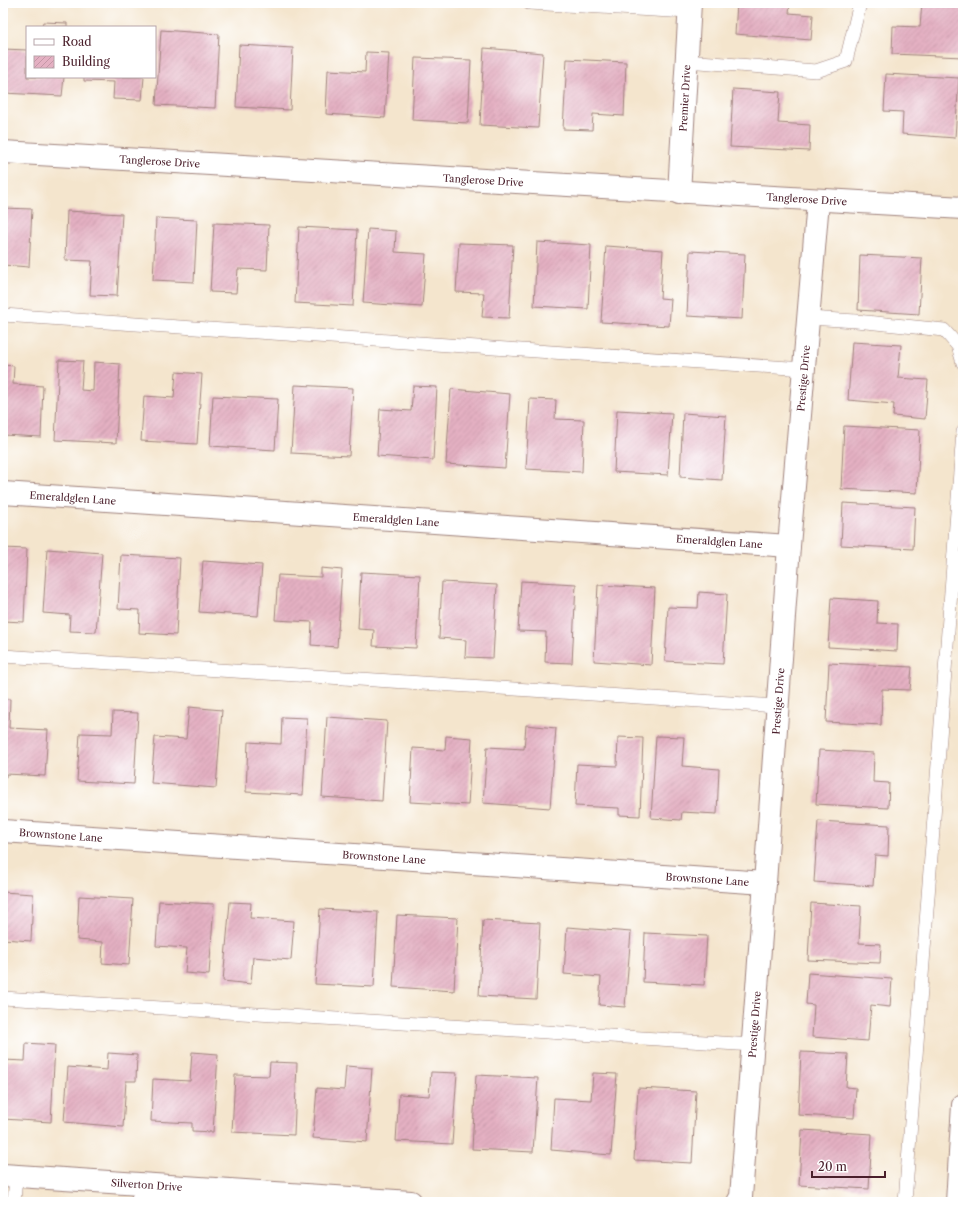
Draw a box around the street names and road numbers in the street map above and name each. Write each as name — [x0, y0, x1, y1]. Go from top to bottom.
street label: Premier Drive — [676, 64, 693, 132]
street label: Tanglerose Drive — [119, 152, 201, 170]
street label: Tanglerose Drive — [442, 171, 524, 189]
street label: Tanglerose Drive — [766, 190, 848, 208]
street label: Prestige Drive — [794, 344, 812, 412]
street label: Emeraldglen Lane — [29, 488, 117, 507]
street label: Emeraldglen Lane — [352, 510, 440, 529]
street label: Emeraldglen Lane — [676, 532, 764, 551]
street label: Prestige Drive — [769, 667, 787, 735]
street label: Brownstone Lane — [19, 826, 103, 844]
street label: Brownstone Lane — [342, 848, 427, 866]
street label: Brownstone Lane — [665, 870, 750, 888]
street label: Prestige Drive — [745, 990, 763, 1058]
street label: Silverton Drive — [111, 1176, 183, 1193]

